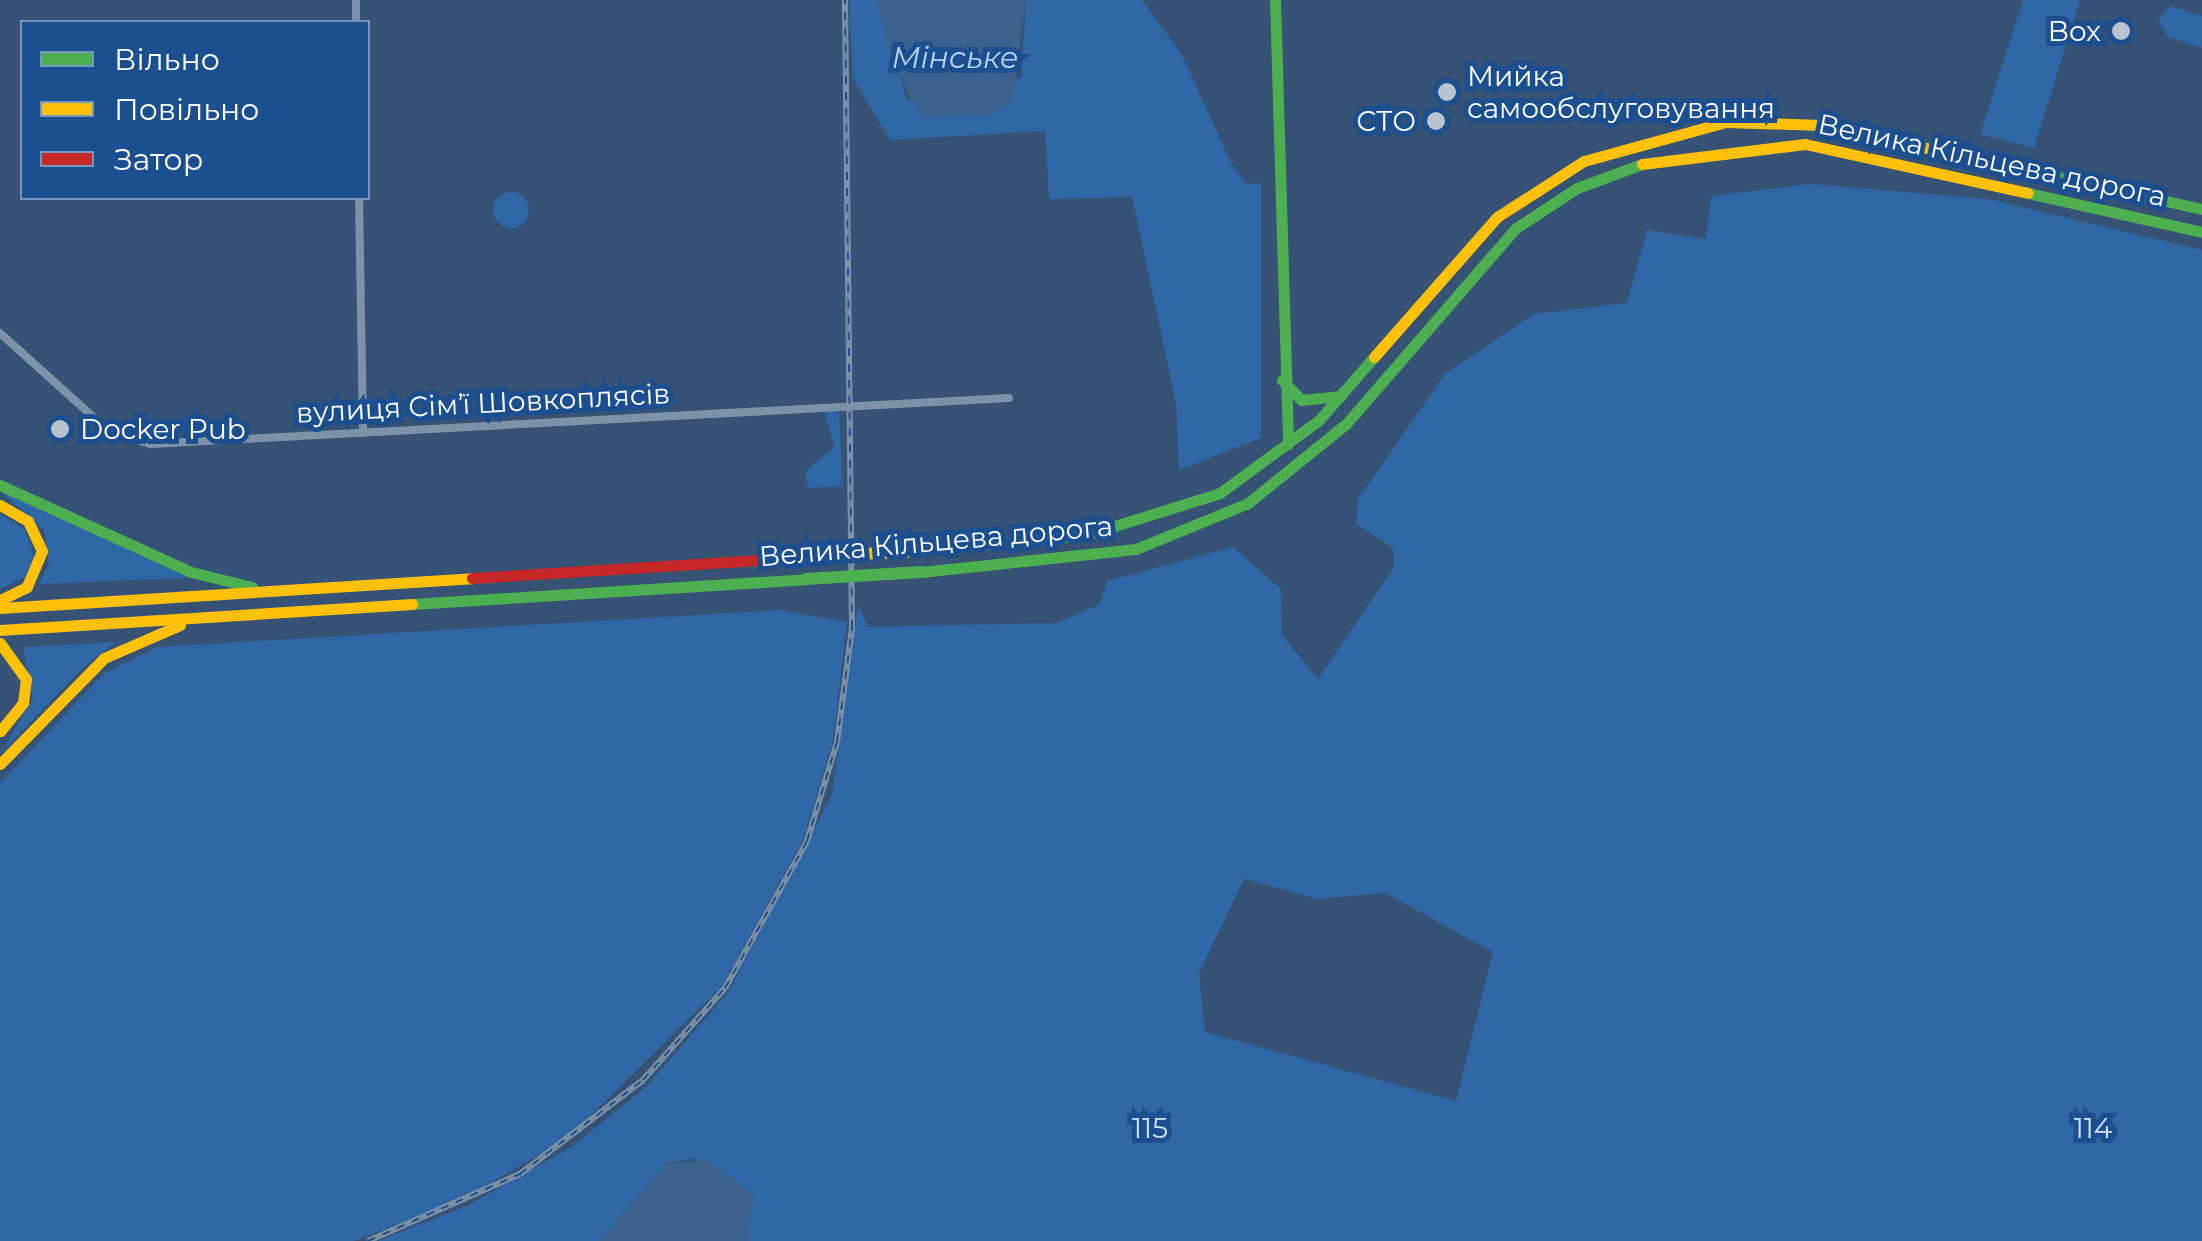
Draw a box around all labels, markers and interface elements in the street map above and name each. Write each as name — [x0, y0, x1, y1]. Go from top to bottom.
place label: Box — [2048, 14, 2101, 48]
legend — [20, 20, 370, 200]
marker: Box — [2110, 20, 2132, 42]
water label: Мінське — [892, 40, 1018, 76]
text: Вільно — [114, 41, 220, 78]
place label: Мийка самообслуговування — [1467, 59, 1775, 125]
marker: Мийка самообслуговування — [1436, 81, 1458, 103]
text: Повільно — [114, 91, 259, 128]
place label: СТО — [1356, 104, 1416, 138]
street label: Велика Кільцева дорога — [1815, 107, 2169, 213]
marker: СТО — [1425, 110, 1447, 132]
text: Затор — [114, 141, 203, 178]
street label: вулиця Сімʼї Шовкоплясів — [295, 376, 671, 430]
place label: Docker Pub — [80, 412, 246, 446]
marker: Docker Pub — [49, 418, 71, 440]
street label: Велика Кільцева дорога — [758, 509, 1114, 573]
park label: 115 — [1132, 1111, 1168, 1145]
park label: 114 — [2074, 1111, 2112, 1145]

